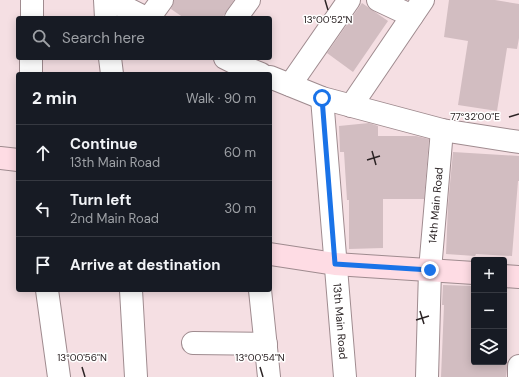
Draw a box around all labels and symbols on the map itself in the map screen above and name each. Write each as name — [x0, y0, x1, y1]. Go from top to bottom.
text: 13°00'52"N — [304, 13, 353, 26]
route start — [313, 89, 331, 107]
text: 77°32'00"E — [450, 110, 500, 123]
street label: 14th Main Road — [425, 166, 446, 244]
route end — [421, 261, 439, 279]
street label: 13th Main Road — [330, 283, 351, 360]
text: 13°00'56"N — [57, 351, 107, 364]
text: 13°00'54"N — [235, 351, 285, 364]

